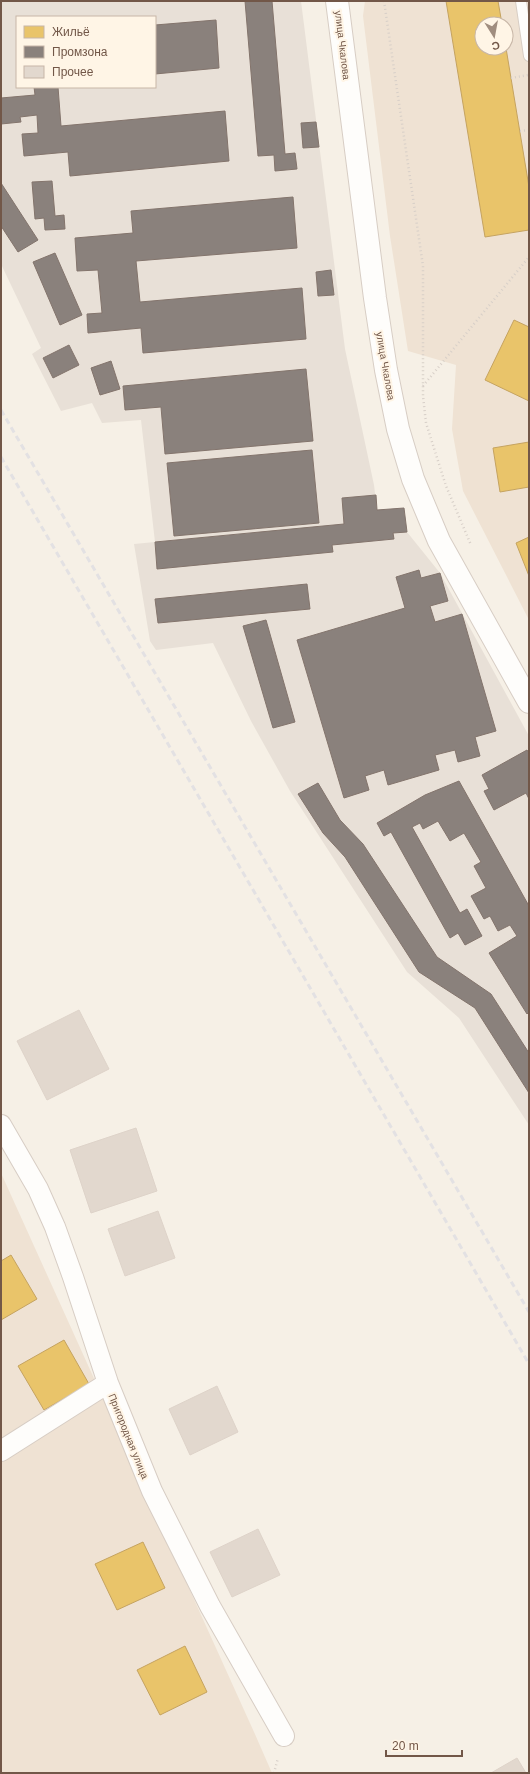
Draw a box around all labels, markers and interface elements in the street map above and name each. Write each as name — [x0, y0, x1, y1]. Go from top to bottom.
street label: улица Чкалова — [333, 10, 352, 81]
legend — [16, 16, 156, 88]
north arrow — [474, 16, 514, 56]
text: Жильё — [52, 25, 90, 39]
text: С — [491, 39, 501, 52]
text: Промзона — [52, 45, 108, 59]
text: Прочее — [52, 65, 94, 79]
street label: улица Чкалова — [374, 331, 397, 402]
street label: Пригородная улица — [106, 1392, 151, 1481]
scale bar — [386, 1732, 462, 1758]
text: 20 m — [392, 1739, 419, 1753]

